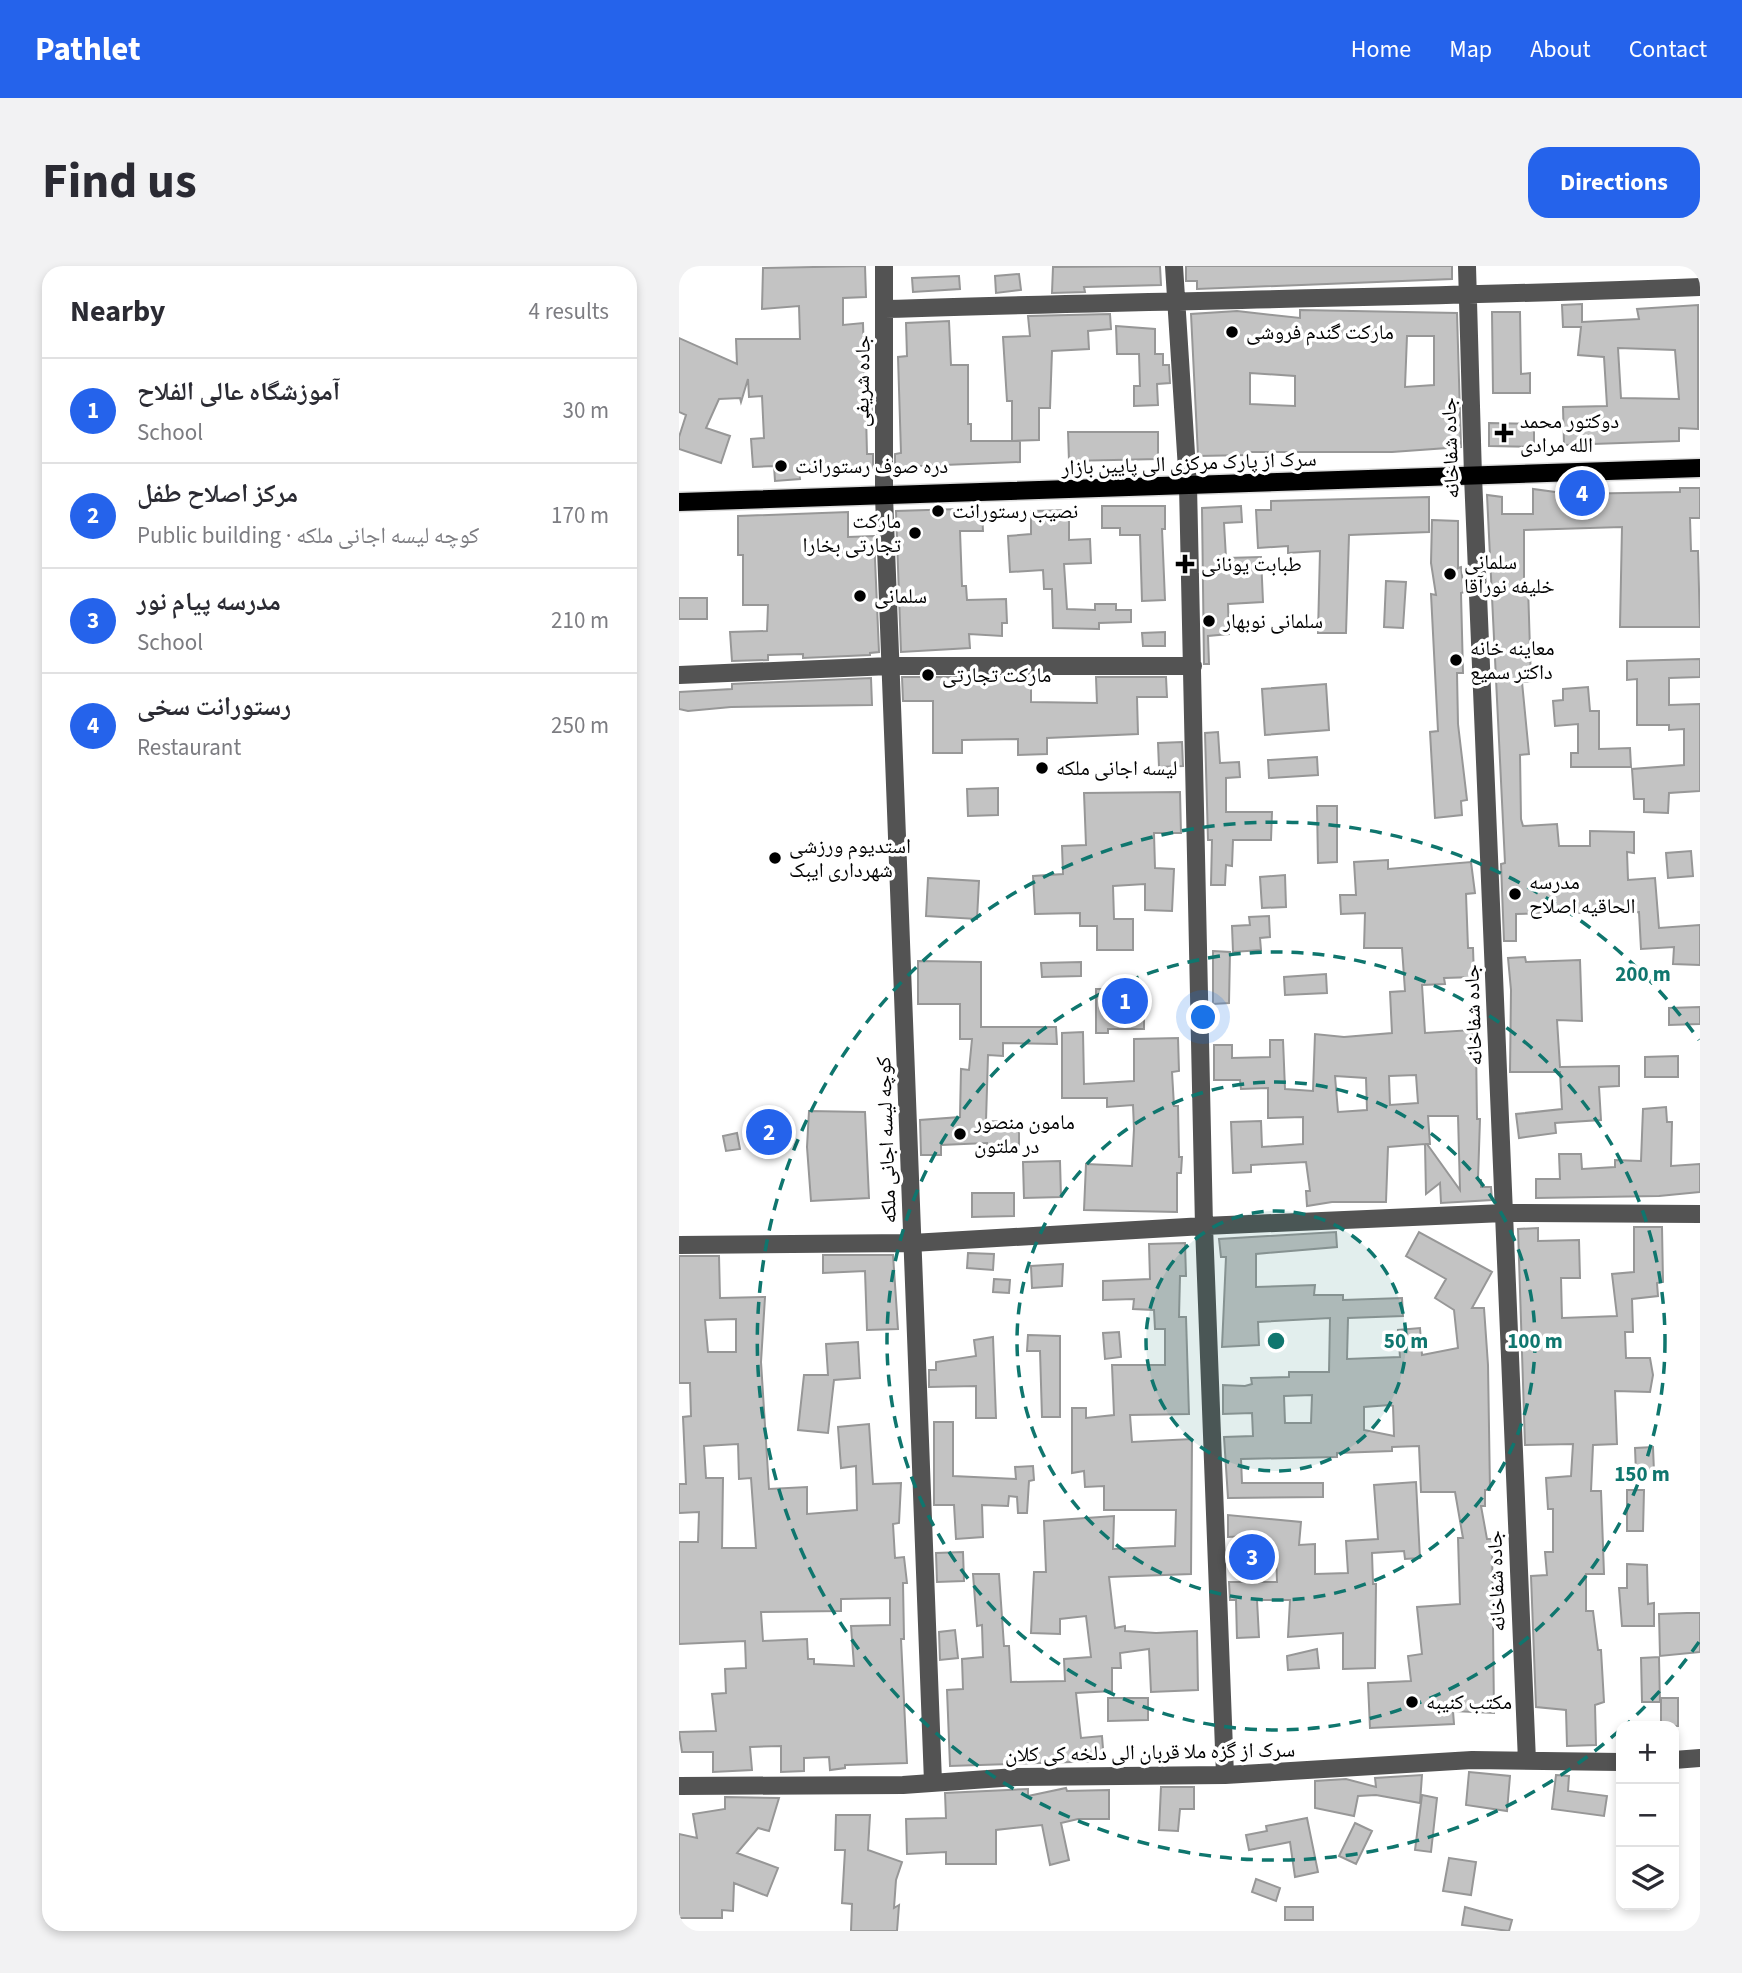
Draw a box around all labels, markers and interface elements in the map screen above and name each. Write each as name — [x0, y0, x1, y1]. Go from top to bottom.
text: Pathlet — [35, 26, 141, 73]
text: Home — [1351, 32, 1411, 67]
text: Map — [1449, 32, 1492, 67]
text: About — [1530, 32, 1591, 67]
text: Contact — [1629, 32, 1707, 67]
text: Find us — [42, 147, 197, 217]
button: Directions — [1528, 147, 1700, 218]
text: Nearby — [70, 290, 165, 333]
text: 4 results — [529, 295, 609, 328]
place label: مارکت گندم فروشی — [1246, 317, 1394, 347]
marker: مارکت گندم فروشی — [1224, 324, 1240, 340]
street label: جاده شریفی — [846, 335, 878, 427]
text: آموزشگاه عالی الفلاح — [137, 373, 340, 410]
text: 1 — [87, 394, 99, 427]
text: 30 m — [562, 394, 609, 427]
street label: جاده شفاخانه — [1433, 397, 1467, 499]
place label: دوکتور محمد الله مرادی — [1520, 406, 1619, 460]
text: School — [137, 416, 203, 449]
marker: دوکتور محمد الله مرادی — [1494, 423, 1514, 443]
street label: سرک از پارک مرکزی الی پایین بازار — [1060, 444, 1317, 482]
place label: دره صوف رستورانت — [795, 451, 948, 481]
marker: دره صوف رستورانت — [773, 458, 789, 474]
pin: 4 — [1559, 467, 1605, 519]
text: مرکز اصلاح طفل — [137, 475, 298, 512]
place label: نصیب رستورانت — [952, 496, 1078, 526]
text: 2 — [87, 499, 99, 532]
text: 170 m — [551, 499, 609, 532]
marker: نصیب رستورانت — [930, 503, 946, 519]
place label: مارکت تجارتی بخارا — [802, 506, 901, 560]
text: Public building · کوچه لیسه اجانی ملکه — [137, 519, 479, 552]
marker: مارکت تجارتی بخارا — [907, 525, 923, 541]
place label: سلمانی خلیفه نورآقا — [1464, 547, 1555, 601]
place label: طبابت یونانی — [1201, 549, 1302, 579]
marker: طبابت یونانی — [1175, 554, 1195, 574]
marker: سلمانی خلیفه نورآقا — [1442, 566, 1458, 582]
place label: سلمانی — [874, 581, 927, 611]
text: مدرسه پیام نور — [137, 583, 281, 620]
marker: سلمانی — [852, 588, 868, 604]
text: 3 — [87, 604, 99, 637]
text: 210 m — [551, 604, 609, 637]
place label: سلمانی نوبهار — [1222, 606, 1323, 636]
marker: سلمانی نوبهار — [1201, 613, 1217, 629]
text: School — [137, 626, 203, 659]
place label: معاینه خانه داکتر سمیع — [1470, 633, 1555, 687]
marker: معاینه خانه داکتر سمیع — [1448, 652, 1464, 668]
place label: مارکت تجارتی — [942, 660, 1051, 690]
marker: مارکت تجارتی — [920, 667, 936, 683]
text: رستورانت سخی — [137, 688, 291, 725]
text: 4 — [87, 709, 99, 742]
text: 250 m — [551, 709, 609, 742]
text: Restaurant — [137, 731, 241, 764]
place label: لیسه اجانی ملکه — [1056, 753, 1178, 783]
marker: لیسه اجانی ملکه — [1034, 760, 1050, 776]
place label: استدیوم ورزشی شهرداری ایبک — [789, 831, 911, 885]
marker: استدیوم ورزشی شهرداری ایبک — [767, 850, 783, 866]
place label: مدرسه الحاقیه اصلاح — [1529, 867, 1636, 921]
marker: مدرسه الحاقیه اصلاح — [1507, 886, 1523, 902]
text: 200 m — [1615, 959, 1671, 989]
street label: جاده شفاخانه — [1456, 964, 1490, 1066]
pin: 1 — [1102, 975, 1148, 1027]
your location — [1186, 1000, 1220, 1034]
street label: کوچه لیسه اجانی ملکه — [868, 1056, 904, 1224]
pin: 2 — [746, 1106, 792, 1158]
place label: مامون منصور در ملتون — [973, 1107, 1075, 1161]
marker: مامون منصور در ملتون — [952, 1126, 968, 1142]
text: 50 m — [1384, 1326, 1428, 1356]
text: 100 m — [1507, 1326, 1563, 1356]
centre of rings — [1264, 1329, 1288, 1353]
text: 150 m — [1614, 1459, 1670, 1489]
street label: جاده شفاخانه — [1479, 1530, 1513, 1632]
pin: 3 — [1229, 1531, 1275, 1583]
place label: مکتب کنیبه — [1426, 1687, 1512, 1717]
marker: مکتب کنیبه — [1404, 1694, 1420, 1710]
map controls — [1616, 1721, 1679, 1910]
button: + — [1616, 1721, 1679, 1784]
street label: سرک از گزه ملا قربان الی دلخه کی کلان — [1005, 1734, 1295, 1770]
button: − — [1616, 1784, 1679, 1847]
button: layers — [1616, 1847, 1679, 1910]

